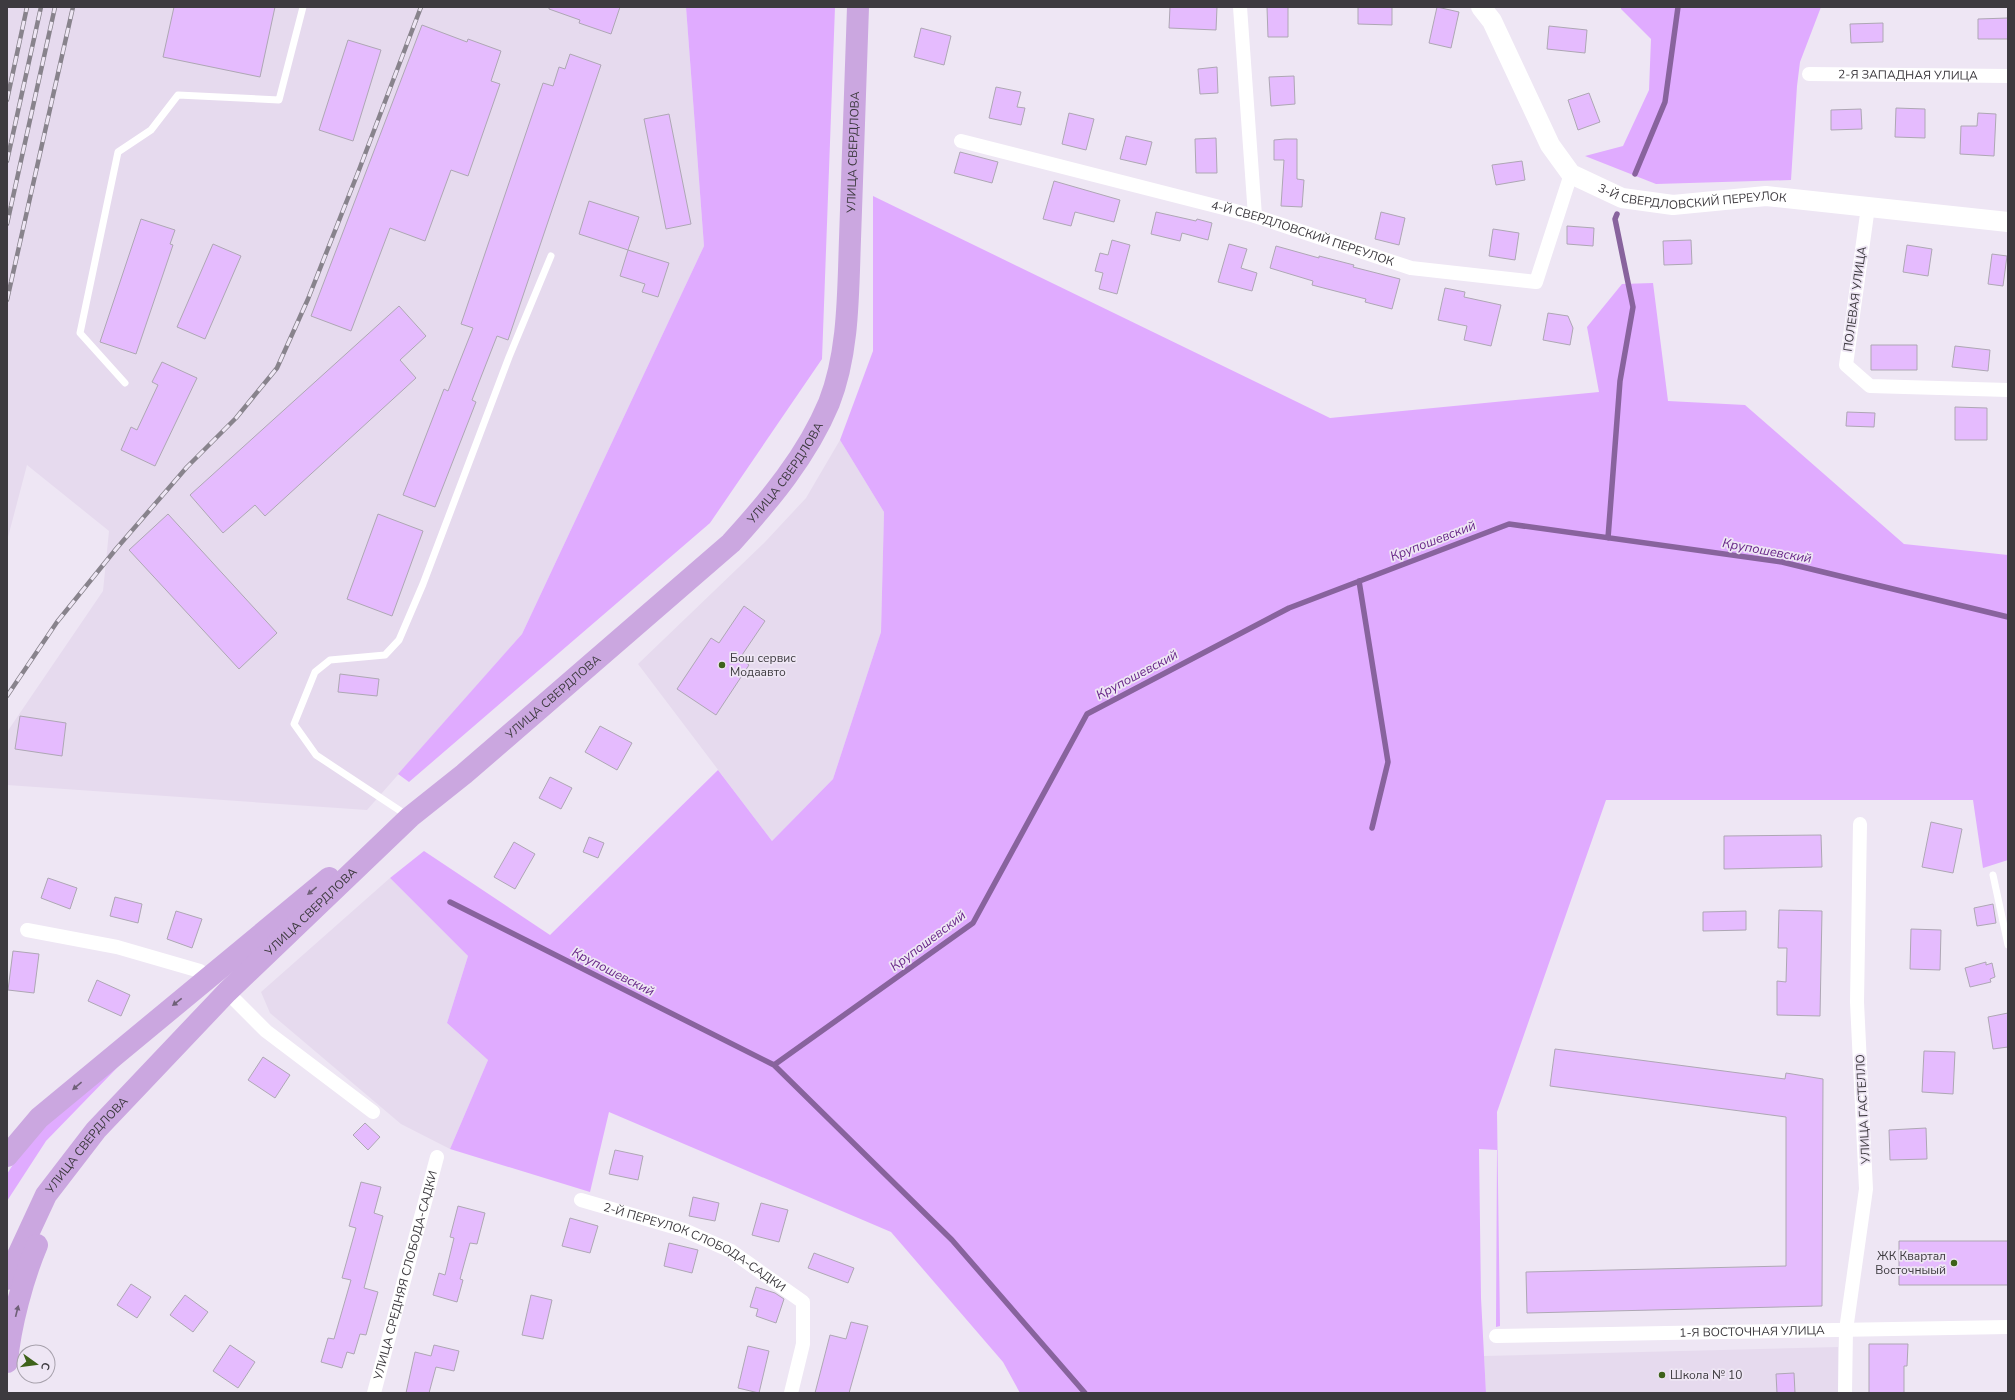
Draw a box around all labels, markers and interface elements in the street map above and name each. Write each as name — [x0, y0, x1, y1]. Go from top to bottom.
street label: 2-Я ЗАПАДНАЯ УЛИЦА — [1838, 66, 1978, 84]
street label: УЛИЦА СВЕРДЛОВА — [843, 91, 863, 214]
street label: 3-Й СВЕРДЛОВСКИЙ ПЕРЕУЛОК — [1596, 180, 1788, 213]
street label: 4-Й СВЕРДЛОВСКИЙ ПЕРЕУЛОК — [1210, 197, 1396, 270]
street label: ПОЛЕВАЯ УЛИЦА — [1840, 245, 1870, 352]
street label: УЛИЦА СВЕРДЛОВА — [743, 419, 827, 528]
water label: Крупошевский — [1388, 516, 1479, 566]
water label: Крупошевский — [1721, 534, 1813, 568]
water label: Крупошевский — [1093, 646, 1182, 704]
place label: Бош сервис Модаавто — [730, 650, 796, 680]
street label: УЛИЦА СВЕРДЛОВА — [501, 651, 604, 743]
marker: Бош сервис Модаавто — [717, 660, 727, 670]
street label: УЛИЦА СВЕРДЛОВА — [261, 864, 360, 960]
one-way arrow — [306, 887, 317, 896]
water label: Крупошевский — [886, 906, 970, 975]
water label: Крупошевский — [569, 943, 658, 1001]
one-way arrow — [172, 998, 183, 1007]
street label: УЛИЦА ГАСТЕЛЛО — [1852, 1054, 1874, 1165]
one-way arrow — [72, 1081, 83, 1090]
street label: УЛИЦА СВЕРДЛОВА — [41, 1093, 132, 1198]
street label: УЛИЦА СРЕДНЯЯ СЛОБОДА-САДКИ — [370, 1169, 441, 1382]
street label: 2-Й ПЕРЕУЛОК СЛОБОДА-САДКИ — [602, 1199, 789, 1295]
place label: ЖК Квартал Восточныый — [1875, 1248, 1946, 1278]
marker: ЖК Квартал Восточныый — [1949, 1258, 1959, 1268]
one-way arrow — [14, 1304, 20, 1316]
street label: 1-Я ВОСТОЧНАЯ УЛИЦА — [1679, 1322, 1825, 1341]
north arrow — [16, 1344, 56, 1384]
text: С — [37, 1361, 53, 1372]
place label: Школа № 10 — [1670, 1367, 1743, 1383]
marker: Школа № 10 — [1657, 1370, 1667, 1380]

